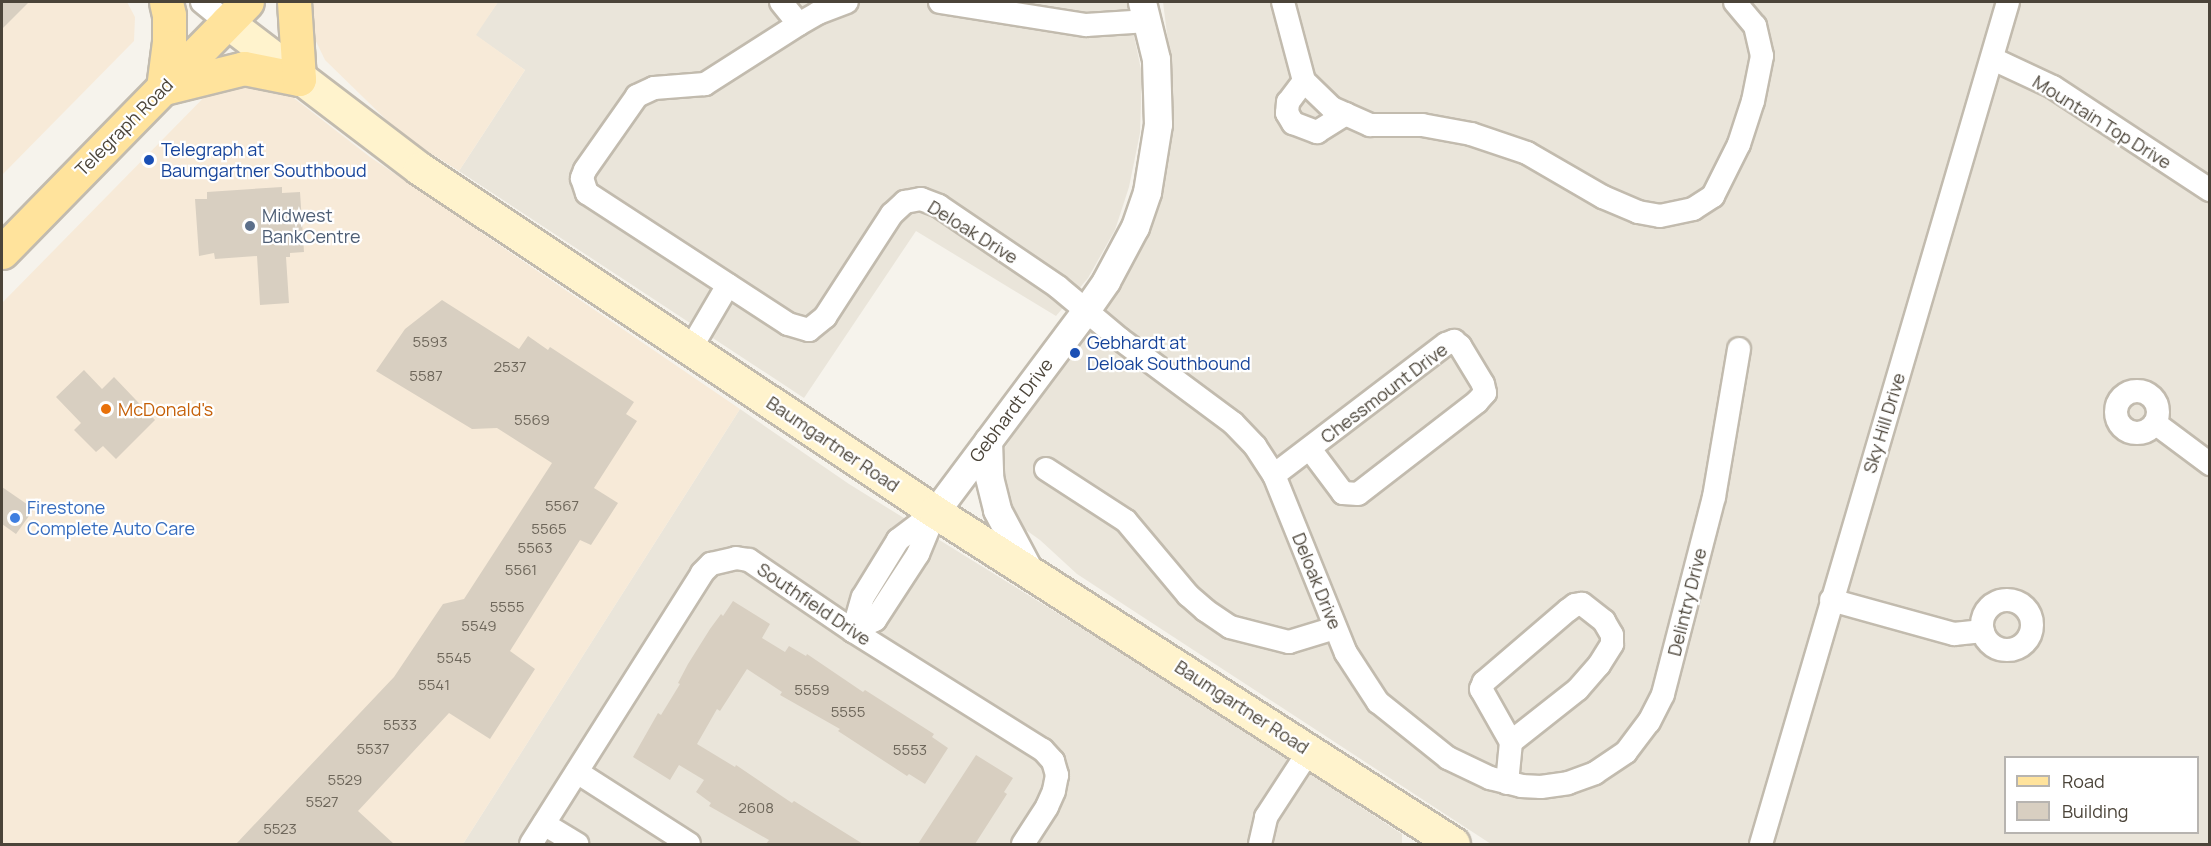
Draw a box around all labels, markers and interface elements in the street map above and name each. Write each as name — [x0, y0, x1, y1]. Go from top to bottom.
street label: Mountain Top Drive — [2029, 71, 2175, 173]
street label: Telegraph Road — [71, 74, 177, 180]
place label: Telegraph at Baumgartner Southboud — [161, 139, 367, 182]
marker: Telegraph at Baumgartner Southboud — [142, 153, 156, 167]
street label: Deloak Drive — [924, 196, 1022, 268]
place label: Midwest BankCentre — [262, 205, 361, 248]
marker: Midwest BankCentre — [243, 219, 257, 233]
place label: Gebhardt at Deloak Southbound — [1087, 332, 1251, 374]
house number: 5593 — [413, 333, 447, 351]
street label: Chessmount Drive — [1316, 338, 1452, 448]
marker: Gebhardt at Deloak Southbound — [1068, 346, 1082, 360]
street label: Gebhardt Drive — [965, 354, 1057, 466]
house number: 2537 — [493, 358, 527, 376]
house number: 5587 — [409, 367, 443, 385]
street label: Sky Hill Drive — [1859, 370, 1909, 476]
street label: Baumgartner Road — [763, 392, 903, 496]
place label: McDonald's — [118, 398, 213, 420]
marker: McDonald's — [99, 402, 113, 416]
house number: 5569 — [514, 411, 550, 429]
place label: Firestone Complete Auto Care — [27, 497, 195, 540]
house number: 5567 — [545, 497, 579, 515]
marker: Firestone Complete Auto Care — [8, 511, 22, 525]
house number: 5565 — [531, 520, 567, 538]
street label: Deloak Drive — [1288, 530, 1346, 632]
house number: 5563 — [518, 539, 552, 557]
street label: Delintry Drive — [1663, 546, 1711, 658]
street label: Southfield Drive — [753, 558, 875, 650]
house number: 5561 — [505, 561, 537, 579]
house number: 5555 — [490, 598, 524, 616]
house number: 5549 — [461, 617, 497, 635]
house number: 5545 — [437, 649, 471, 667]
street label: Baumgartner Road — [1171, 656, 1313, 758]
house number: 5541 — [418, 676, 450, 694]
house number: 5559 — [794, 681, 830, 699]
house number: 5555 — [831, 703, 865, 721]
house number: 5533 — [383, 716, 417, 734]
house number: 5537 — [356, 740, 390, 758]
house number: 5553 — [893, 741, 927, 759]
legend — [2004, 756, 2199, 834]
text: Road — [2062, 769, 2105, 793]
house number: 5529 — [328, 771, 362, 789]
house number: 5527 — [306, 793, 338, 811]
house number: 2608 — [738, 799, 774, 817]
text: Building — [2062, 799, 2128, 823]
house number: 5523 — [263, 820, 297, 838]

